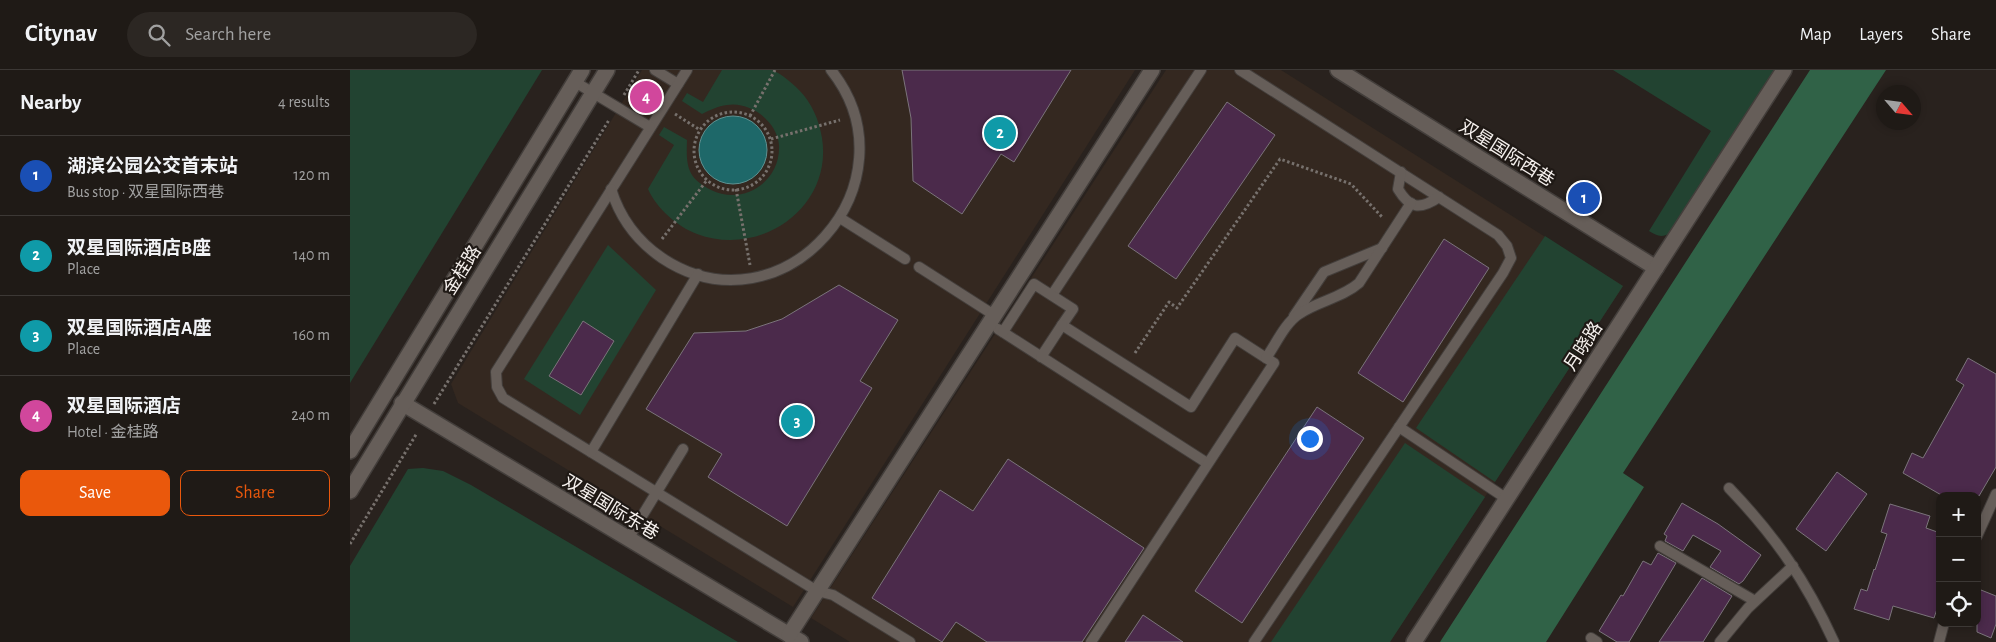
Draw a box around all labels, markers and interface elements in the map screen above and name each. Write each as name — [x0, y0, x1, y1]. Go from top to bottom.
search box — [127, 12, 477, 57]
icon: search — [145, 21, 173, 49]
text: Citynav — [25, 22, 97, 46]
text: Search here — [185, 25, 271, 44]
text: Map — [1800, 26, 1831, 44]
text: Layers — [1859, 26, 1903, 44]
text: Share — [1931, 26, 1971, 44]
pin: 4 — [630, 78, 662, 116]
north arrow — [1876, 85, 1921, 130]
text: Nearby — [20, 92, 81, 113]
text: 4 results — [278, 94, 330, 110]
pin: 2 — [984, 114, 1016, 152]
street label: 双星国际西巷 — [1456, 116, 1558, 190]
text: 湖滨公园公交首末站 — [67, 157, 238, 176]
text: 1 — [33, 167, 39, 183]
text: 120 m — [293, 167, 330, 183]
pin: 1 — [1568, 179, 1600, 217]
text: Bus stop · 双星国际西巷 — [67, 184, 224, 200]
text: 双星国际酒店B座 — [67, 239, 211, 258]
street label: 金桂路 — [439, 242, 485, 298]
text: 2 — [32, 247, 40, 263]
text: 140 m — [293, 247, 330, 263]
text: Place — [67, 261, 100, 277]
street label: 月晓路 — [1560, 318, 1606, 374]
text: 双星国际酒店A座 — [67, 319, 211, 338]
text: 3 — [33, 327, 39, 343]
text: 160 m — [293, 327, 330, 343]
text: Place — [67, 341, 100, 357]
text: 双星国际酒店 — [67, 397, 181, 416]
pin: 3 — [781, 402, 813, 440]
text: 4 — [32, 407, 40, 423]
text: 240 m — [291, 407, 330, 423]
text: Hotel · 金桂路 — [67, 424, 159, 440]
your location — [1297, 426, 1323, 452]
button: Save — [20, 470, 170, 516]
button: Share — [180, 470, 330, 516]
street label: 双星国际东巷 — [560, 471, 662, 543]
map controls — [1936, 492, 1981, 627]
button: + — [1936, 492, 1981, 537]
button: − — [1936, 537, 1981, 582]
button: locate — [1936, 582, 1981, 627]

